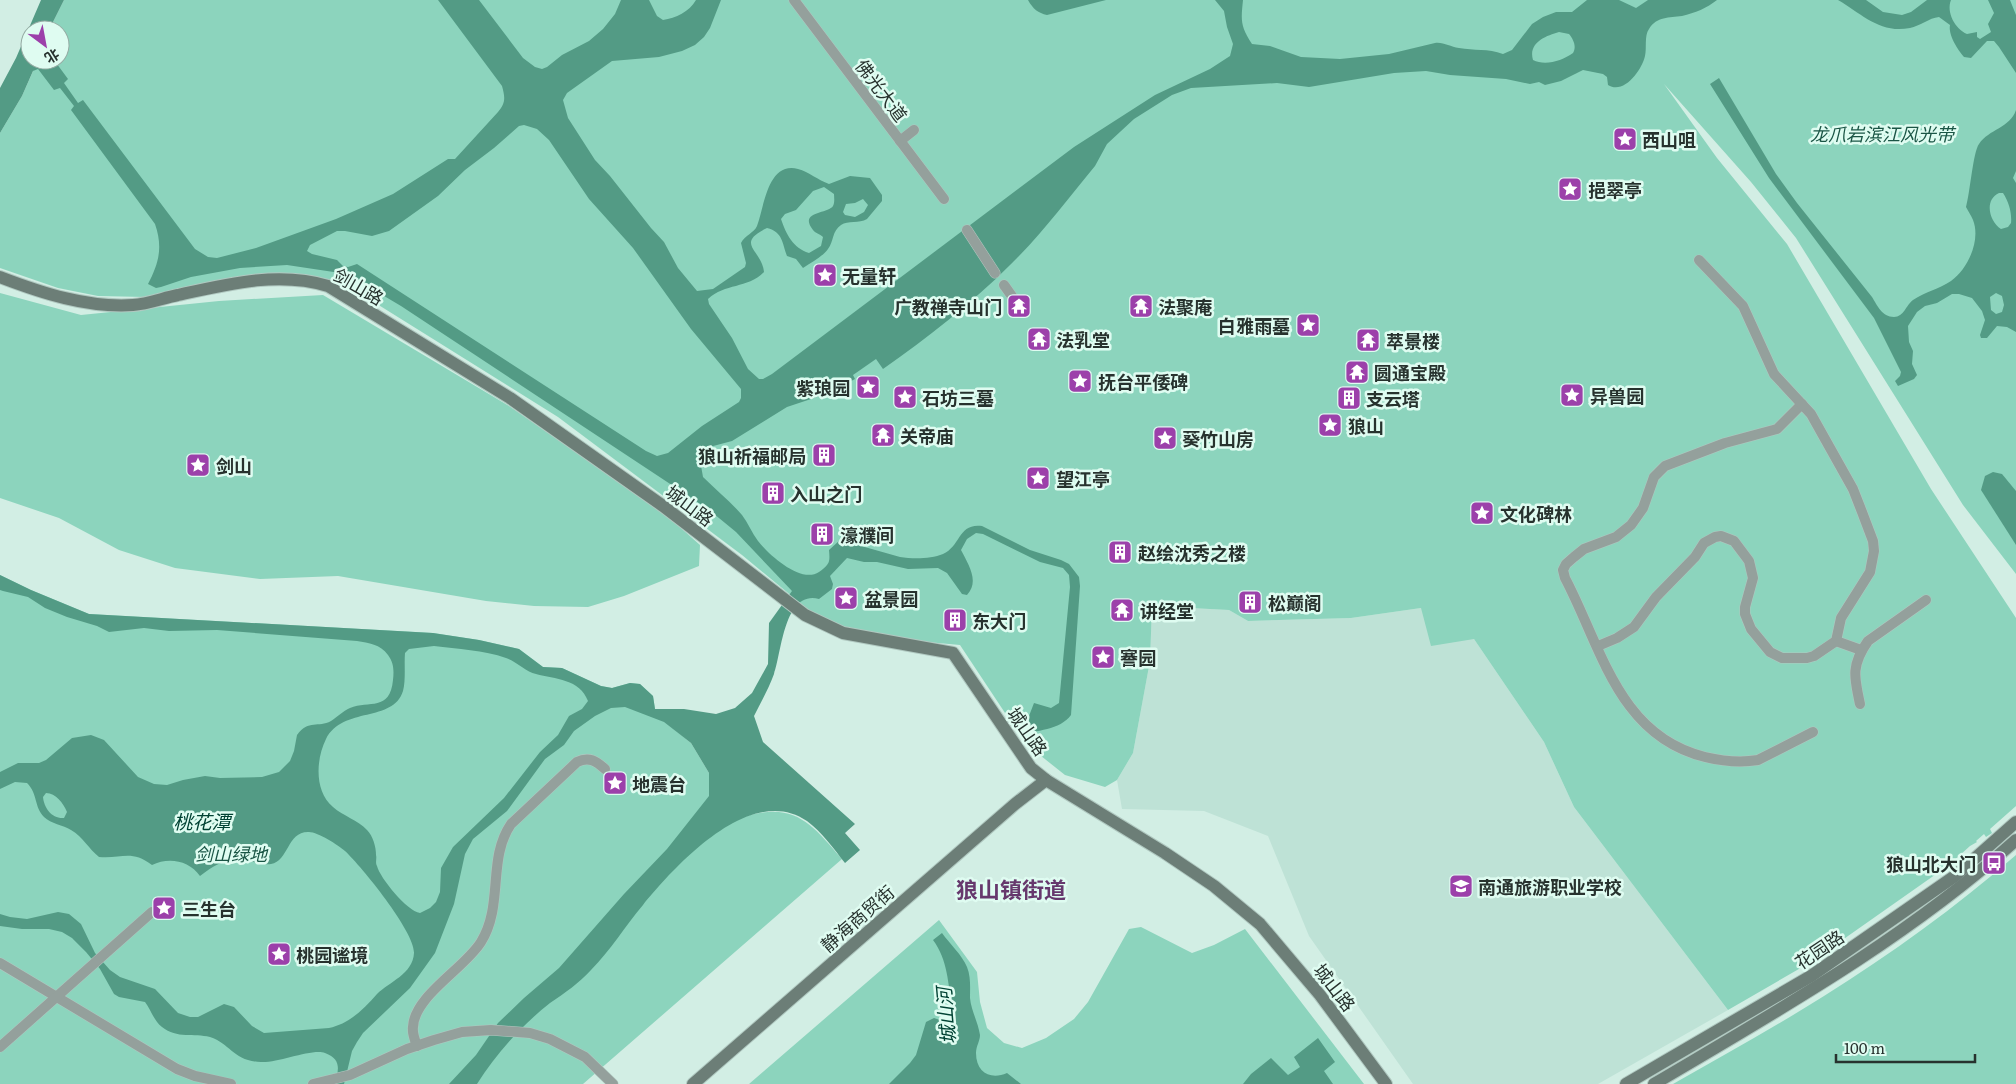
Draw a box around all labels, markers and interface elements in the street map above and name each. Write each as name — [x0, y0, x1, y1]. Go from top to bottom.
north arrow — [20, 20, 70, 70]
text: 北 — [41, 45, 64, 69]
street label: 佛光大道 — [850, 53, 914, 127]
park label: 龙爪岩滨江风光带 — [1810, 120, 1957, 147]
place icon: 西山咀 — [1612, 126, 1638, 152]
place label: 西山咀 — [1642, 126, 1696, 153]
place icon: 挹翠亭 — [1557, 176, 1583, 202]
place label: 挹翠亭 — [1588, 176, 1642, 203]
street label: 剑山路 — [329, 261, 389, 311]
place icon: 无量轩 — [812, 262, 838, 288]
place label: 无量轩 — [842, 262, 896, 289]
place label: 广教禅寺山门 — [894, 293, 1002, 320]
temple icon: 广教禅寺山门 — [1006, 293, 1032, 319]
temple icon: 法聚庵 — [1128, 293, 1154, 319]
place label: 法聚庵 — [1158, 293, 1212, 320]
place label: 白雅雨墓 — [1218, 312, 1290, 339]
place icon: 白雅雨墓 — [1295, 312, 1321, 338]
temple icon: 法乳堂 — [1026, 326, 1052, 352]
place label: 法乳堂 — [1056, 326, 1110, 353]
temple icon: 萃景楼 — [1355, 327, 1381, 353]
place label: 萃景楼 — [1386, 327, 1440, 354]
temple icon: 圆通宝殿 — [1344, 359, 1370, 385]
place label: 圆通宝殿 — [1374, 359, 1446, 386]
place icon: 抚台平倭碑 — [1067, 368, 1093, 394]
place label: 抚台平倭碑 — [1098, 368, 1188, 395]
place label: 紫琅园 — [796, 374, 850, 401]
place icon: 紫琅园 — [855, 374, 881, 400]
place icon: 异兽园 — [1559, 382, 1585, 408]
place label: 异兽园 — [1590, 382, 1644, 409]
place icon: 石坊三墓 — [892, 384, 918, 410]
place label: 石坊三墓 — [922, 384, 994, 411]
building icon: 支云塔 — [1336, 385, 1362, 411]
place label: 支云塔 — [1366, 385, 1420, 412]
place icon: 狼山 — [1317, 412, 1343, 438]
place label: 狼山 — [1348, 412, 1384, 439]
temple icon: 关帝庙 — [870, 422, 896, 448]
place label: 关帝庙 — [900, 422, 954, 449]
place icon: 葵竹山房 — [1152, 425, 1178, 451]
place label: 葵竹山房 — [1182, 425, 1254, 452]
place label: 狼山祈福邮局 — [698, 442, 806, 469]
building icon: 狼山祈福邮局 — [811, 442, 837, 468]
place icon: 剑山 — [185, 452, 211, 478]
place label: 剑山 — [216, 452, 252, 479]
place icon: 望江亭 — [1025, 465, 1051, 491]
place label: 望江亭 — [1056, 465, 1110, 492]
street label: 城山路 — [660, 478, 720, 532]
building icon: 入山之门 — [760, 480, 786, 506]
place label: 入山之门 — [790, 480, 862, 507]
place icon: 文化碑林 — [1469, 500, 1495, 526]
place label: 文化碑林 — [1500, 500, 1572, 527]
building icon: 濠濮间 — [809, 521, 835, 547]
place label: 濠濮间 — [840, 521, 894, 548]
building icon: 赵绘沈秀之楼 — [1107, 539, 1133, 565]
place label: 赵绘沈秀之楼 — [1138, 539, 1246, 566]
place icon: 盆景园 — [833, 585, 859, 611]
place label: 盆景园 — [864, 585, 918, 612]
building icon: 松巅阁 — [1237, 589, 1263, 615]
place label: 松巅阁 — [1268, 589, 1322, 616]
temple icon: 讲经堂 — [1109, 597, 1135, 623]
place label: 讲经堂 — [1140, 597, 1194, 624]
building icon: 东大门 — [942, 607, 968, 633]
place label: 东大门 — [972, 607, 1026, 634]
place icon: 謇园 — [1090, 644, 1116, 670]
place label: 謇园 — [1120, 644, 1156, 671]
street label: 城山路 — [1001, 701, 1055, 761]
place icon: 地震台 — [602, 770, 628, 796]
place label: 地震台 — [632, 770, 686, 797]
water label: 桃花潭 — [173, 807, 233, 835]
park label: 剑山绿地 — [195, 840, 269, 867]
place label: 狼山北大门 — [1886, 850, 1976, 877]
bus stop icon: 狼山北大门 — [1981, 850, 2007, 876]
district label: 狼山镇街道 — [956, 872, 1066, 905]
school or university icon: 南通旅游职业学校 — [1448, 873, 1474, 899]
place label: 南通旅游职业学校 — [1478, 873, 1622, 900]
street label: 静海商贸街 — [814, 878, 900, 958]
place icon: 三生台 — [151, 895, 177, 921]
place label: 三生台 — [182, 895, 236, 922]
street label: 花园路 — [1789, 923, 1849, 975]
place icon: 桃园谧境 — [266, 941, 292, 967]
place label: 桃园谧境 — [296, 941, 368, 968]
street label: 城山路 — [1308, 957, 1362, 1017]
water label: 城山河 — [928, 982, 961, 1046]
scale bar — [1836, 1032, 1975, 1064]
text: 100 m — [1844, 1036, 1885, 1059]

